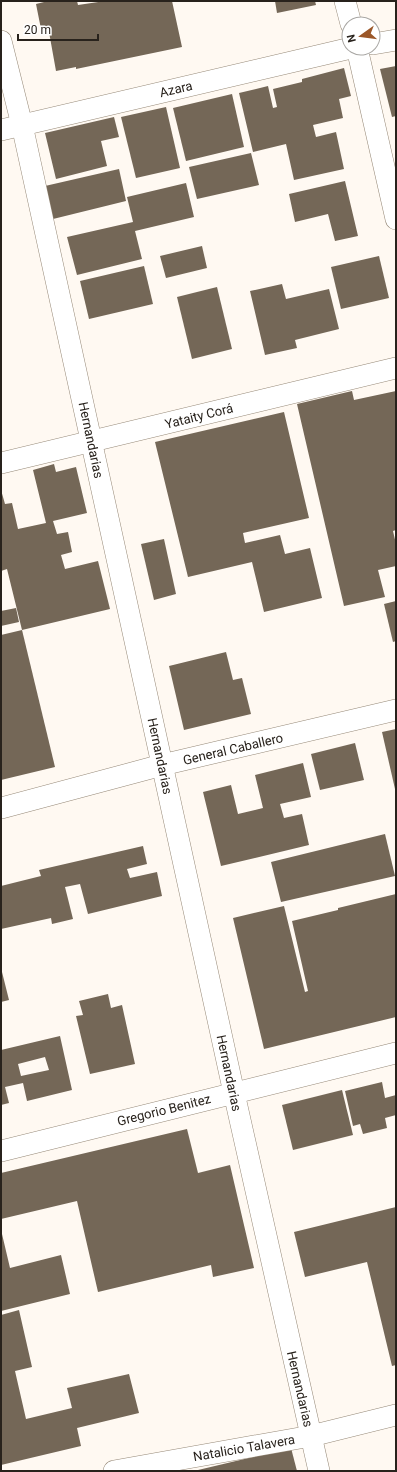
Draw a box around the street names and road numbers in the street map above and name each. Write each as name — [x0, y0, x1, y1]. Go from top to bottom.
street label: Azara — [158, 78, 194, 100]
street label: Hernandarias — [76, 400, 106, 480]
street label: Yataity Corá — [163, 400, 235, 432]
street label: Hernandarias — [145, 716, 175, 796]
street label: General Caballero — [181, 730, 285, 768]
street label: Hernandarias — [214, 1033, 244, 1113]
street label: Gregorio Benitez — [116, 1091, 213, 1129]
street label: Hernandarias — [284, 1349, 316, 1429]
street label: Natalicio Talavera — [192, 1432, 296, 1464]

